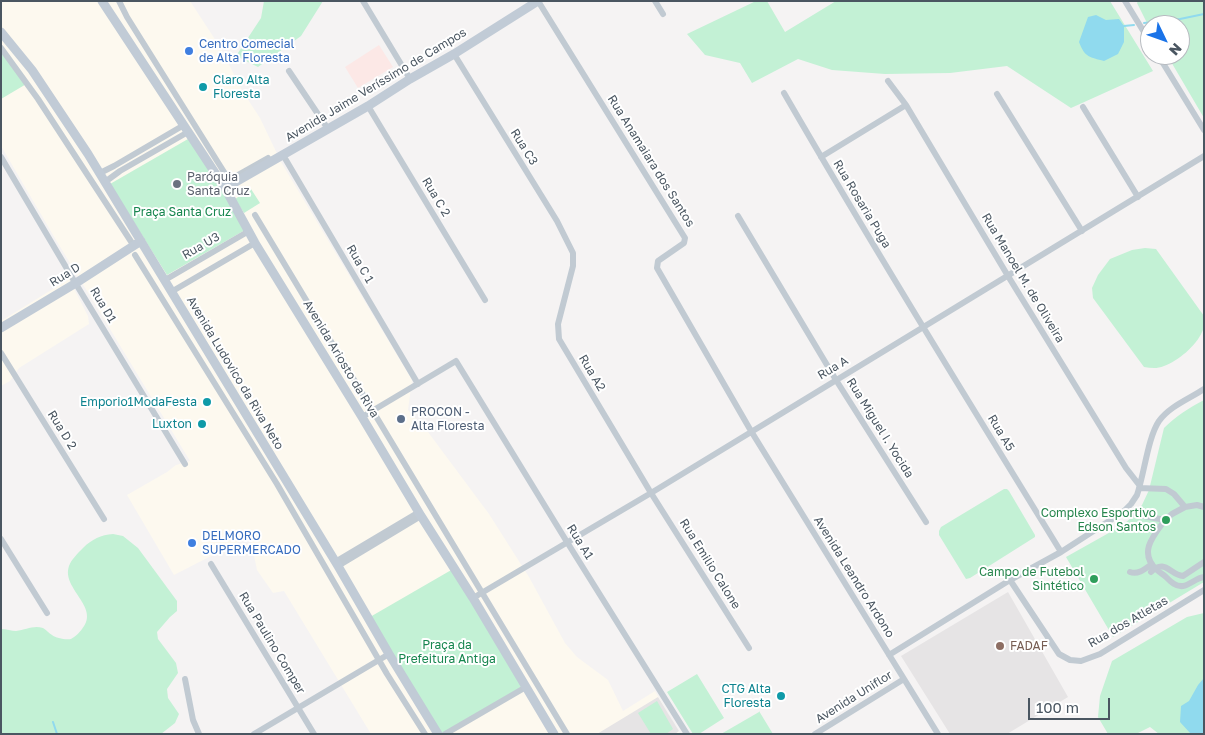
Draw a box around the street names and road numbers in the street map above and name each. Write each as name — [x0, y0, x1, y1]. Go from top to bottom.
street label: Avenida Jaime Veríssimo de Campos — [283, 25, 469, 145]
street label: Rua Anamaiara dos Santos — [604, 92, 698, 230]
street label: Rua C3 — [507, 126, 541, 168]
street label: Rua Rosaria Puga — [830, 157, 894, 251]
street label: Rua C 2 — [419, 175, 453, 219]
street label: Rua Manoel M. de Oliveira — [979, 211, 1067, 345]
street label: Rua U3 — [180, 230, 222, 262]
street label: Rua C 1 — [343, 242, 377, 286]
street label: Rua D — [47, 260, 83, 290]
street label: Rua D1 — [87, 284, 119, 326]
street label: Avenida Ludovico da Riva Neto — [183, 294, 287, 452]
street label: Avenida Ariosto da Riva — [300, 298, 382, 420]
street label: Rua A2 — [576, 352, 608, 394]
street label: Rua A — [815, 353, 851, 383]
street label: Rua Miguel I. Yocida — [843, 375, 917, 481]
street label: Rua D 2 — [44, 408, 80, 452]
street label: Rua A5 — [985, 412, 1017, 454]
street label: Avenida Leandro Ardono — [811, 514, 897, 640]
street label: Rua Emilio Calone — [676, 516, 744, 612]
street label: Rua A1 — [564, 522, 596, 562]
street label: Rua Paulino Comper — [236, 589, 308, 697]
street label: Rua dos Atletas — [1085, 593, 1171, 651]
street label: Avenida Uniflor — [813, 668, 895, 726]

